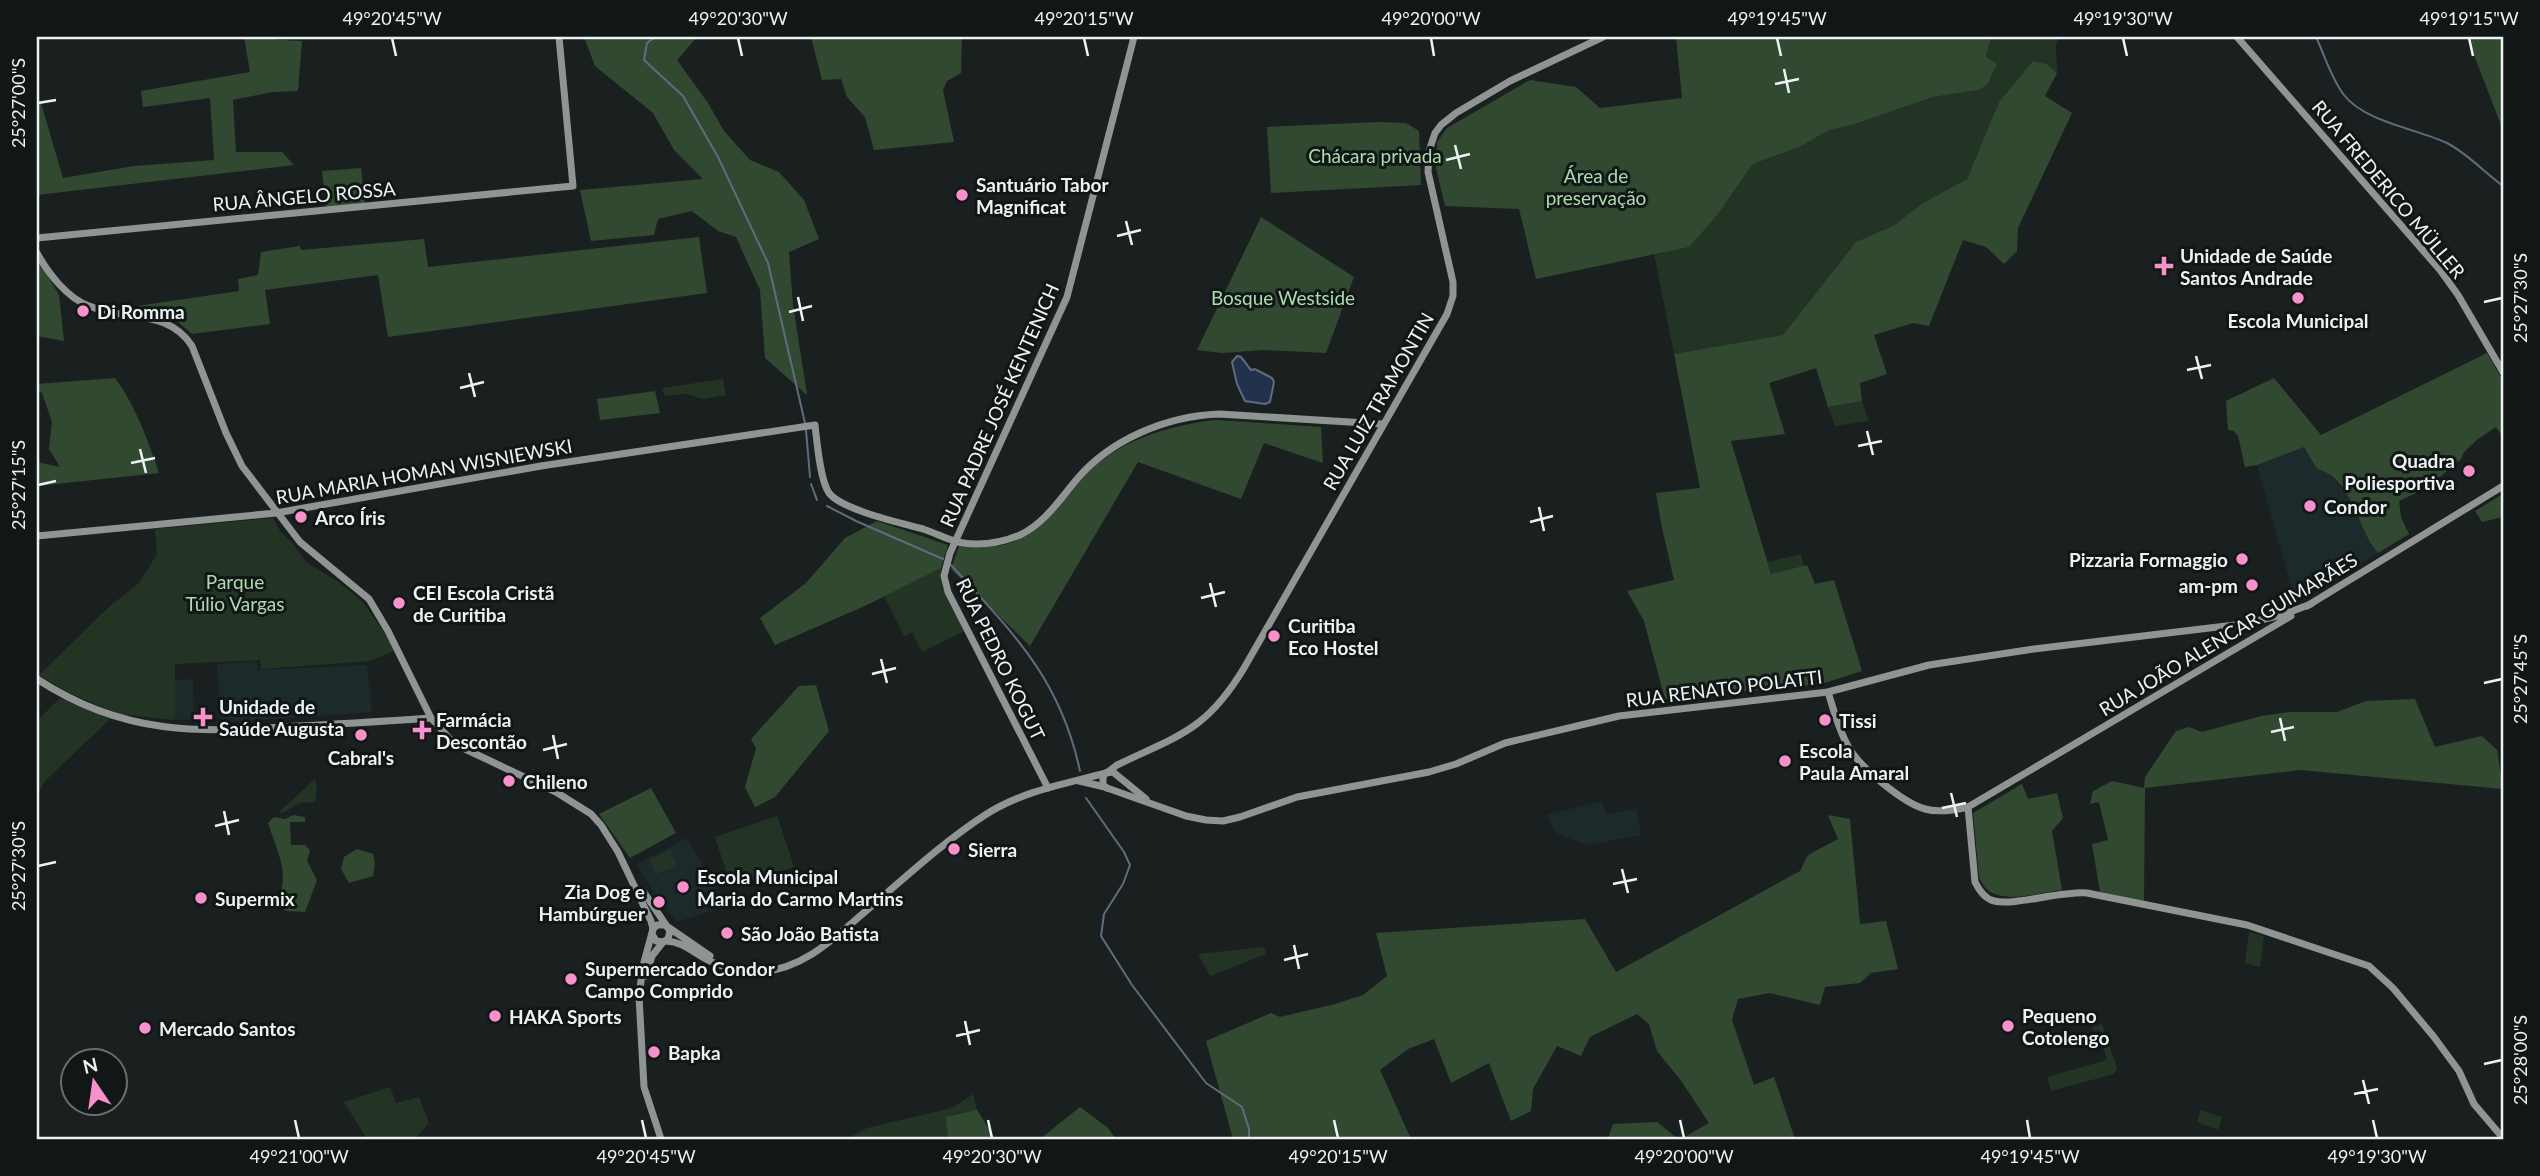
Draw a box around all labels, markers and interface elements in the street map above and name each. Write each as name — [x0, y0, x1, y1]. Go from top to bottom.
text: 49°20'45"W — [342, 7, 442, 29]
text: 49°20'30"W — [688, 7, 788, 29]
text: 49°20'15"W — [1034, 7, 1134, 29]
text: 49°20'00"W — [1381, 7, 1481, 29]
text: 49°19'45"W — [1727, 7, 1827, 29]
text: 49°19'30"W — [2073, 7, 2173, 29]
text: 49°19'15"W — [2419, 7, 2519, 29]
text: 25°27'00"S — [7, 58, 29, 148]
street label: RUA FREDERICO MÜLLER — [2308, 95, 2470, 283]
park label: Chácara privada — [1308, 144, 1442, 167]
park label: Área de preservação — [1546, 164, 1646, 209]
place label: Santuário Tabor Magnificat — [976, 173, 1109, 218]
street label: RUA ÂNGELO ROSSA — [212, 177, 397, 215]
marker: Santuário Tabor Magnificat — [954, 187, 970, 203]
place label: Unidade de Saúde Santos Andrade — [2180, 244, 2332, 289]
text: 25°27'30"S — [2509, 253, 2531, 343]
marker: Unidade de Saúde Santos Andrade — [2154, 256, 2174, 276]
street label: RUA PADRE JOSÉ KENTENICH — [935, 280, 1063, 530]
park label: Bosque Westside — [1211, 286, 1355, 309]
marker: Escola Municipal — [2290, 290, 2306, 306]
place label: Di Romma — [97, 300, 185, 323]
marker: Di Romma — [75, 303, 91, 319]
street label: RUA LUIZ TRAMONTIN — [1318, 308, 1438, 494]
place label: Escola Municipal — [2227, 309, 2369, 332]
street label: RUA MARIA HOMAN WISNIEWSKI — [274, 434, 574, 508]
text: 25°27'15"S — [7, 440, 29, 530]
place label: Quadra Poliesportiva — [2344, 449, 2455, 494]
marker: Quadra Poliesportiva — [2461, 463, 2477, 479]
place label: Condor — [2324, 495, 2388, 518]
marker: Condor — [2302, 498, 2318, 514]
place label: Arco Íris — [314, 506, 385, 529]
marker: Arco Íris — [293, 509, 309, 525]
place label: Pizzaria Formaggio — [2069, 548, 2228, 571]
street label: RUA JOÃO ALENCAR GUIMARÃES — [2095, 548, 2361, 720]
marker: Pizzaria Formaggio — [2234, 551, 2250, 567]
park label: Parque Túlio Vargas — [186, 570, 284, 615]
street label: RUA PEDRO KOGUT — [952, 574, 1050, 744]
place label: am-pm — [2179, 574, 2238, 597]
marker: am-pm — [2244, 577, 2260, 593]
place label: CEI Escola Cristã de Curitiba — [413, 581, 554, 626]
marker: CEI Escola Cristã de Curitiba — [391, 595, 407, 611]
place label: Curitiba Eco Hostel — [1288, 614, 1379, 659]
marker: Curitiba Eco Hostel — [1266, 628, 1282, 644]
text: 25°27'45"S — [2509, 634, 2531, 724]
street label: RUA RENATO POLATTI — [1624, 665, 1824, 711]
place label: Unidade de Saúde Augusta — [219, 695, 344, 740]
marker: Unidade de Saúde Augusta — [193, 707, 213, 727]
place label: Farmácia Descontão — [436, 708, 527, 753]
place label: Tissi — [1839, 709, 1877, 732]
marker: Tissi — [1817, 712, 1833, 728]
marker: Farmácia Descontão — [414, 722, 430, 738]
marker: Cabral's — [353, 727, 369, 743]
place label: Escola Paula Amaral — [1799, 739, 1909, 784]
place label: Cabral's — [328, 746, 394, 769]
marker: Escola Paula Amaral — [1777, 753, 1793, 769]
place label: Chileno — [523, 770, 588, 793]
marker: Chileno — [501, 773, 517, 789]
text: 25°27'30"S — [7, 821, 29, 911]
place label: Sierra — [968, 838, 1017, 861]
marker: Sierra — [946, 841, 962, 857]
place label: Escola Municipal Maria do Carmo Martins — [697, 865, 903, 910]
marker: Escola Municipal Maria do Carmo Martins — [675, 879, 691, 895]
place label: Zia Dog e Hambúrguer — [539, 880, 646, 925]
place label: Supermix — [215, 887, 295, 910]
marker: Supermix — [193, 890, 209, 906]
marker: Zia Dog e Hambúrguer — [651, 894, 667, 910]
place label: São João Batista — [741, 922, 879, 945]
marker: São João Batista — [719, 925, 735, 941]
place label: Supermercado Condor Campo Comprido — [585, 957, 776, 1002]
marker: Supermercado Condor Campo Comprido — [563, 971, 579, 987]
place label: Pequeno Cotolengo — [2022, 1004, 2109, 1049]
place label: HAKA Sports — [509, 1005, 622, 1028]
marker: HAKA Sports — [487, 1008, 503, 1024]
text: 25°28'00"S — [2509, 1015, 2531, 1105]
place label: Mercado Santos — [159, 1017, 296, 1040]
marker: Pequeno Cotolengo — [2000, 1018, 2016, 1034]
marker: Mercado Santos — [137, 1020, 153, 1036]
place label: Bapka — [668, 1041, 721, 1064]
marker: Bapka — [646, 1044, 662, 1060]
north arrow — [60, 1046, 130, 1116]
text: N — [80, 1052, 100, 1078]
text: 49°21'00"W — [249, 1145, 349, 1167]
text: 49°20'45"W — [596, 1145, 696, 1167]
text: 49°20'30"W — [942, 1145, 1042, 1167]
text: 49°20'15"W — [1288, 1145, 1388, 1167]
text: 49°20'00"W — [1634, 1145, 1734, 1167]
text: 49°19'45"W — [1980, 1145, 2080, 1167]
text: 49°19'30"W — [2327, 1145, 2427, 1167]

